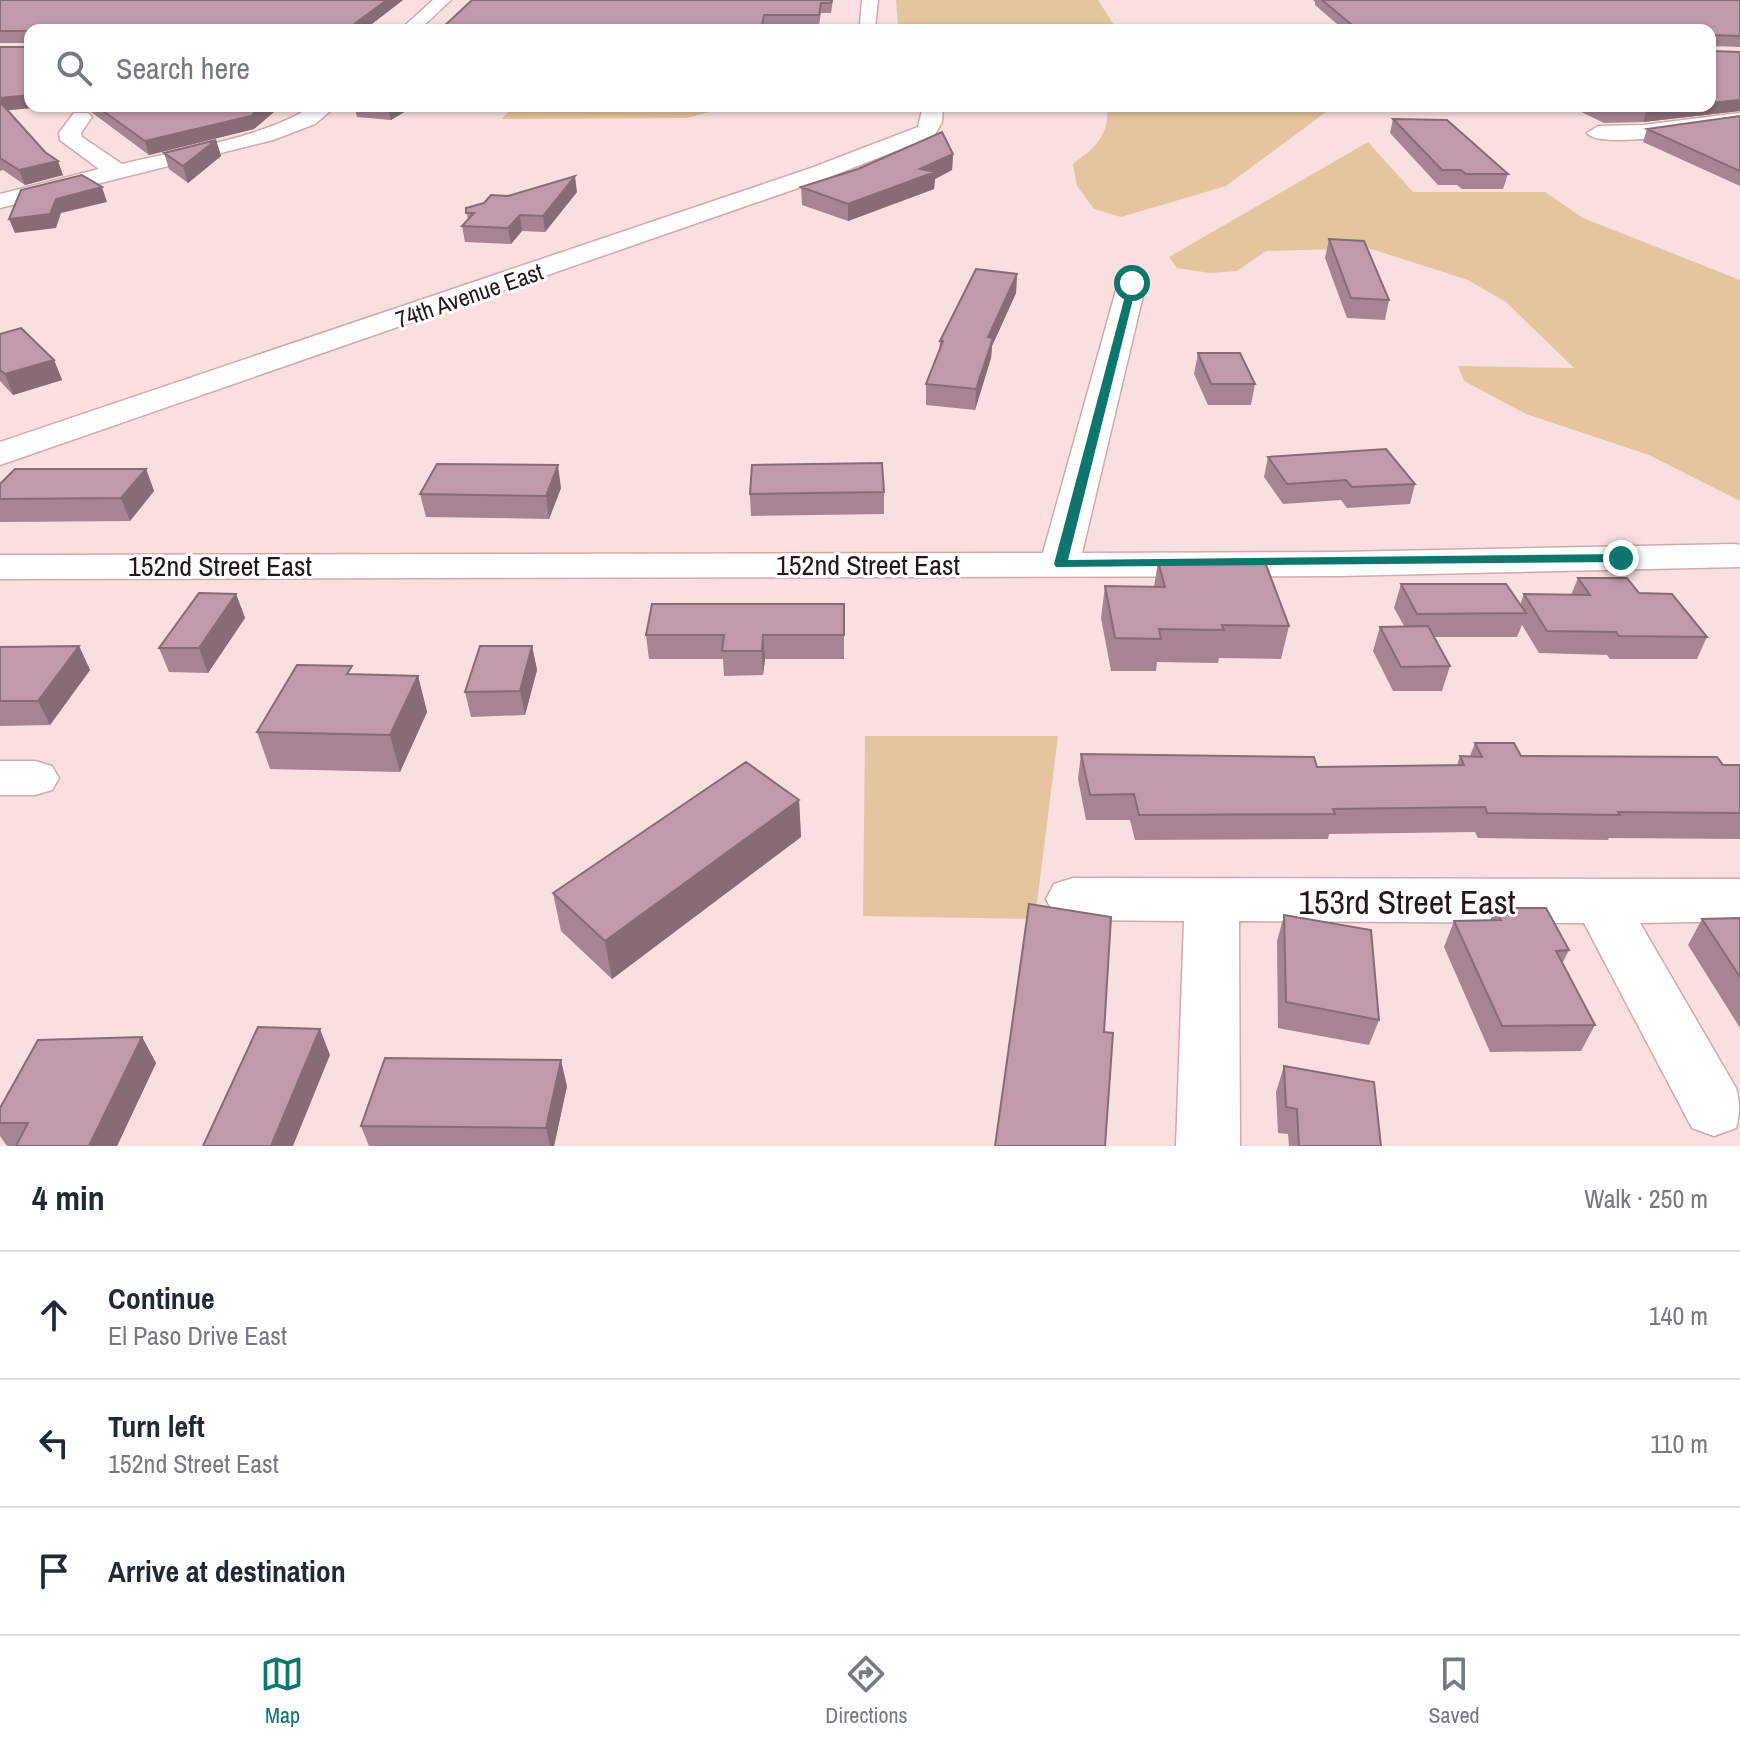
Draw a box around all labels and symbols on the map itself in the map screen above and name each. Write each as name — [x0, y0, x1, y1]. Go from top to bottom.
street label: 74th Avenue East — [391, 255, 547, 335]
route start — [1114, 265, 1150, 301]
route end — [1603, 540, 1639, 576]
street label: 152nd Street East — [776, 546, 960, 584]
street label: 152nd Street East — [128, 547, 312, 585]
street label: 153rd Street East — [1299, 879, 1516, 925]

